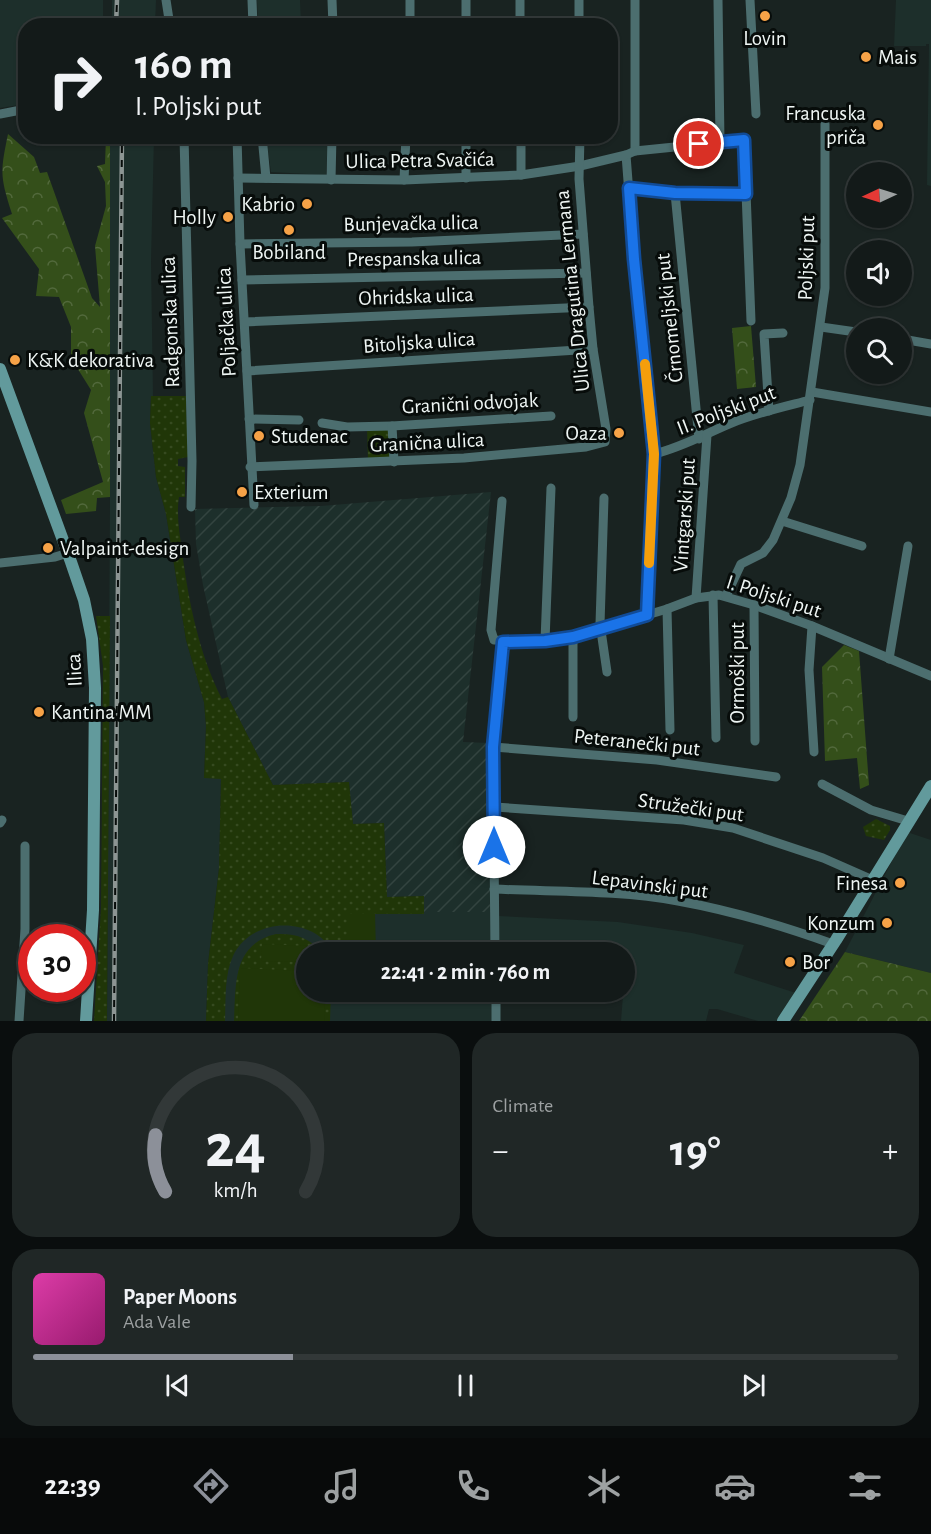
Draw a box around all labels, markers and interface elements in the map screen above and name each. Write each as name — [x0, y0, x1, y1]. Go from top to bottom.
marker: Lovin — [758, 9, 772, 23]
place label: Lovin — [743, 28, 787, 49]
icon: right — [36, 42, 114, 120]
text: 160 m — [135, 44, 233, 86]
place label: Mais — [878, 47, 917, 68]
marker: Mais — [859, 50, 873, 64]
text: I. Poljski put — [135, 93, 261, 120]
place label: Francuska priča — [785, 103, 866, 148]
pin — [673, 118, 724, 169]
marker: Francuska priča — [871, 118, 885, 132]
icon: arrive — [682, 127, 715, 160]
street label: Ulica Petra Svačića — [345, 149, 495, 172]
north arrow — [846, 162, 912, 228]
map controls — [846, 162, 912, 384]
street label: Ulica Dragutina Lermana — [551, 189, 594, 393]
place label: Kabrio — [241, 194, 295, 215]
marker: Kabrio — [300, 197, 314, 211]
place label: Holly — [172, 207, 216, 228]
marker: Holly — [221, 210, 235, 224]
street label: Bunjevačka ulica — [343, 212, 479, 235]
street label: Poljski put — [795, 215, 818, 301]
marker: Bobiland — [282, 223, 296, 237]
button: sound — [846, 240, 912, 306]
place label: Bobiland — [252, 242, 326, 263]
street label: Prespanska ulica — [347, 247, 482, 270]
street label: Črnomeljski put — [650, 252, 687, 384]
street label: Radgonska ulica — [158, 256, 183, 388]
street label: Poljačka ulica — [213, 266, 240, 377]
street label: Ohridska ulica — [358, 284, 474, 309]
button: search — [846, 318, 912, 384]
street label: Bitoljska ulica — [362, 328, 476, 357]
place label: K&K dekorativa — [27, 350, 154, 371]
marker: K&K dekorativa — [8, 353, 22, 367]
street label: II. Poljski put — [674, 382, 779, 439]
street label: Granični odvojak — [401, 389, 539, 418]
place label: Oaza — [566, 423, 607, 444]
place label: Studenac — [271, 426, 347, 447]
marker: Oaza — [612, 426, 626, 440]
marker: Studenac — [252, 429, 266, 443]
street label: Granična ulica — [369, 429, 485, 456]
street label: Vintgarski put — [670, 457, 699, 573]
place label: Exterium — [254, 482, 329, 503]
marker: Exterium — [235, 485, 249, 499]
place label: Valpaint-design — [60, 538, 189, 559]
marker: Valpaint-design — [41, 541, 55, 555]
street label: I. Poljski put — [724, 571, 824, 622]
street label: Ormoški put — [727, 622, 748, 724]
street label: Ilica — [63, 652, 86, 687]
place label: Kantina MM — [51, 702, 152, 723]
marker: Kantina MM — [32, 705, 46, 719]
street label: Peteranečki put — [573, 725, 701, 760]
street label: Stružečki put — [637, 790, 745, 825]
position arrow — [462, 815, 526, 879]
street label: Lepavinski put — [591, 867, 710, 902]
place label: Finesa — [836, 873, 888, 894]
marker: Finesa — [893, 876, 907, 890]
place label: Konzum — [807, 913, 875, 934]
marker: Konzum — [880, 916, 894, 930]
speed limit sign: 30 — [18, 924, 96, 1002]
place label: Bor — [802, 952, 830, 973]
marker: Bor — [783, 955, 797, 969]
text: 22:41 · 2 min · 760 m — [381, 961, 550, 983]
text: Climate — [493, 1096, 553, 1116]
text: 24 — [205, 1116, 266, 1178]
text: 19° — [670, 1129, 721, 1174]
text: − — [493, 1135, 508, 1168]
text: + — [882, 1135, 898, 1168]
text: km/h — [214, 1180, 258, 1201]
text: Paper Moons — [123, 1286, 237, 1308]
text: Ada Vale — [123, 1312, 191, 1332]
icon: previous — [161, 1369, 194, 1402]
icon: pause — [449, 1369, 482, 1402]
icon: next — [737, 1369, 770, 1402]
icon: directions — [190, 1465, 232, 1507]
icon: music — [321, 1465, 363, 1507]
icon: phone — [452, 1465, 494, 1507]
icon: climate — [583, 1465, 625, 1507]
icon: car — [714, 1465, 756, 1507]
icon: filters — [844, 1465, 886, 1507]
text: 22:39 — [44, 1472, 101, 1499]

